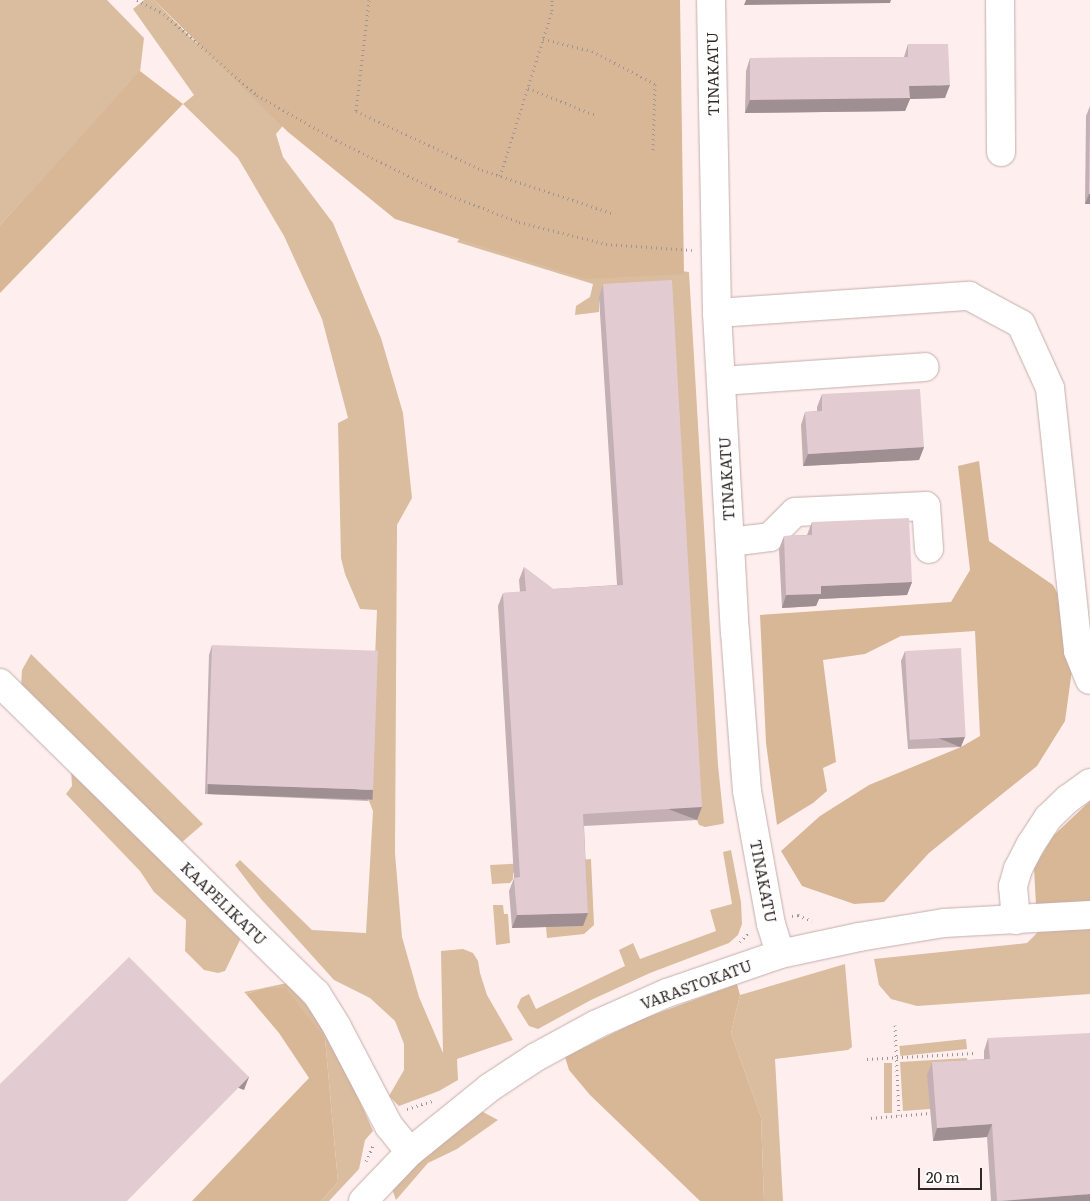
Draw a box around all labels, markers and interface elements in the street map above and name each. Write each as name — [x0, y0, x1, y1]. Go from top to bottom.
street label: TINAKATU — [702, 32, 722, 116]
street label: TINAKATU — [715, 437, 737, 521]
street label: TINAKATU — [747, 838, 781, 924]
street label: KAAPELIKATU — [178, 858, 270, 948]
street label: VARASTOKATU — [638, 956, 754, 1012]
scale bar — [920, 1158, 984, 1190]
text: 20 m — [926, 1165, 960, 1188]

